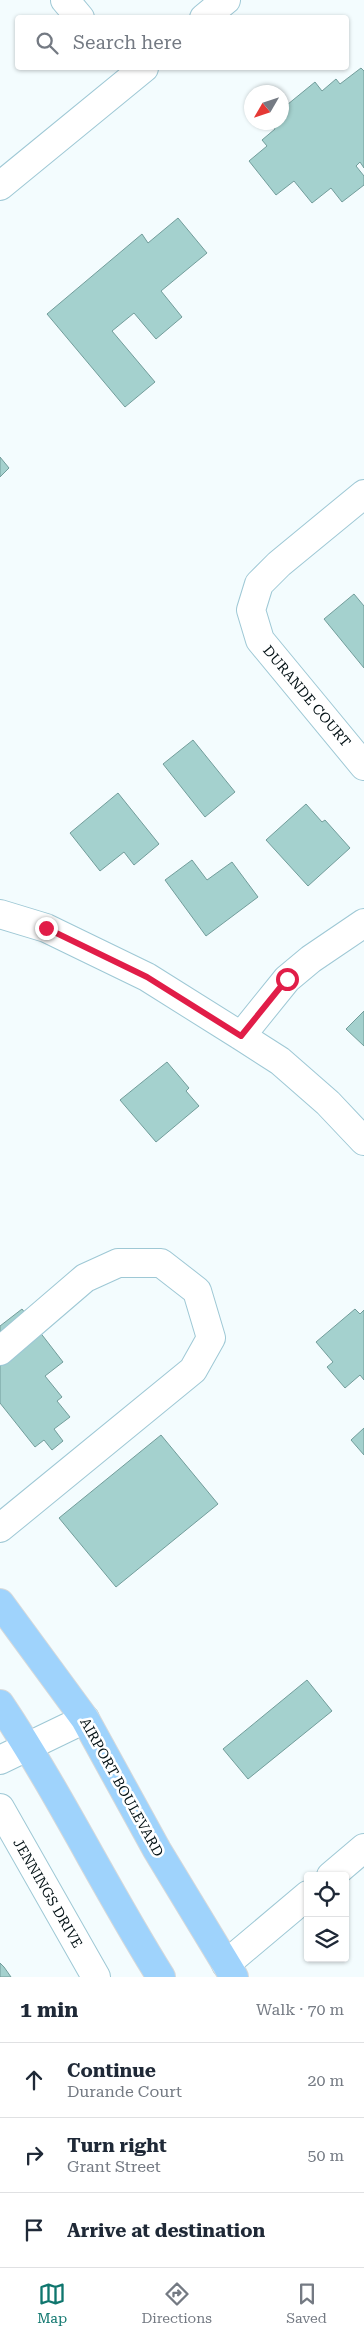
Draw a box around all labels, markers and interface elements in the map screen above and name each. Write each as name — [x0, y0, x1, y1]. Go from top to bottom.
search box — [15, 15, 349, 70]
icon: search — [33, 29, 61, 57]
text: Search here — [73, 31, 182, 54]
north arrow — [244, 85, 289, 130]
street label: DURANDE COURT — [260, 642, 354, 750]
route end — [35, 917, 58, 940]
route start — [276, 968, 299, 991]
street label: AIRPORT BOULEVARD — [77, 1715, 167, 1859]
street label: JENNINGS DRIVE — [10, 1836, 86, 1950]
map controls — [304, 1872, 349, 1962]
button: locate — [304, 1872, 349, 1917]
button: layers — [304, 1917, 349, 1962]
text: 1 min — [20, 1998, 78, 2022]
text: Walk · 70 m — [256, 2000, 344, 2019]
text: Continue — [67, 2059, 156, 2082]
icon: ahead — [20, 2066, 48, 2094]
text: 20 m — [307, 2071, 344, 2090]
text: Durande Court — [67, 2082, 182, 2101]
text: Turn right — [67, 2134, 167, 2157]
icon: right — [20, 2141, 48, 2169]
text: 50 m — [307, 2146, 344, 2165]
text: Grant Street — [67, 2157, 161, 2176]
icon: arrive — [20, 2216, 48, 2244]
text: Arrive at destination — [67, 2219, 265, 2242]
tab: Map — [37, 2280, 67, 2326]
tab: Directions — [141, 2280, 212, 2326]
tab: Saved — [286, 2280, 327, 2326]

